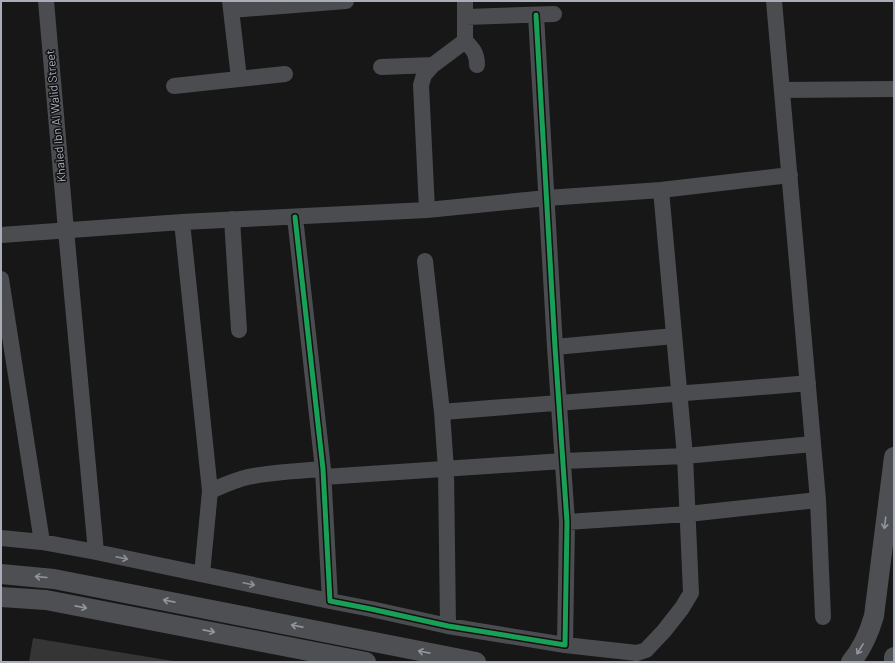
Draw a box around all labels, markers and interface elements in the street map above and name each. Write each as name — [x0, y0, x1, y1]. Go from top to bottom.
street label: Khaled Ibn Al Walid Street — [42, 49, 68, 183]
one-way arrow — [882, 516, 889, 529]
one-way arrow — [115, 554, 128, 562]
one-way arrow — [35, 574, 48, 581]
one-way arrow — [243, 581, 256, 589]
one-way arrow — [163, 597, 176, 605]
one-way arrow — [74, 603, 87, 611]
one-way arrow — [290, 622, 303, 630]
one-way arrow — [202, 628, 215, 636]
one-way arrow — [856, 644, 864, 655]
one-way arrow — [418, 647, 431, 655]

